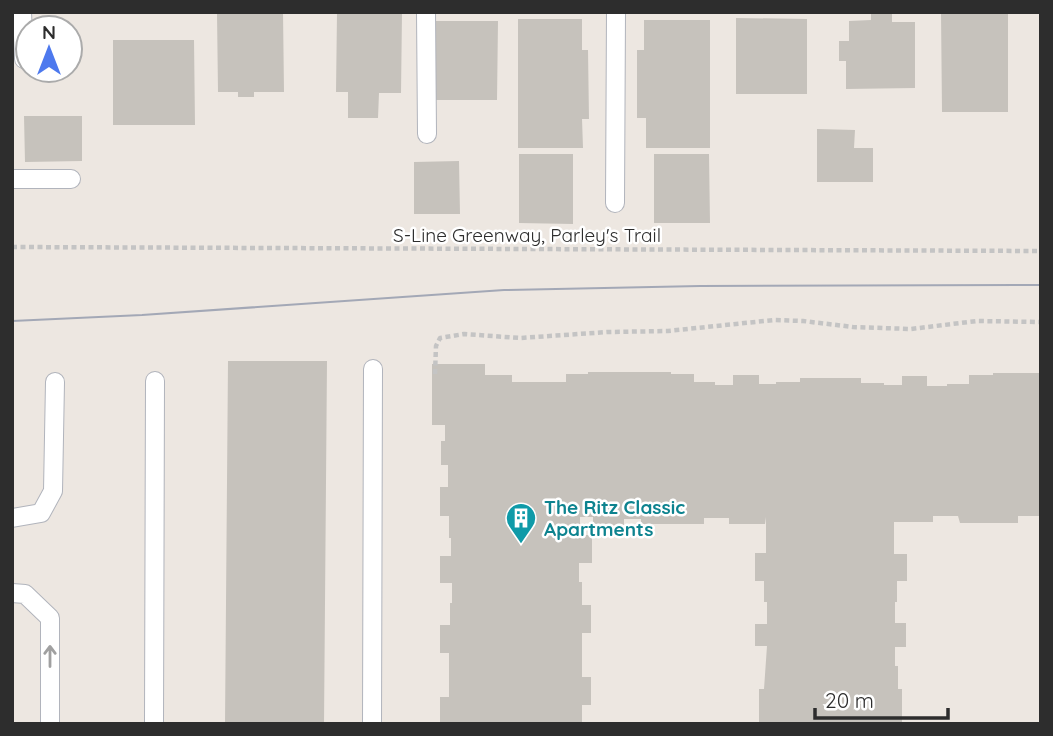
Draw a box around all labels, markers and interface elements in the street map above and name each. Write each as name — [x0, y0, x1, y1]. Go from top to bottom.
north arrow — [14, 14, 84, 84]
text: N — [42, 20, 56, 44]
street label: S-Line Greenway, Parley's Trail — [393, 223, 661, 247]
place label: The Ritz Classic Apartments — [544, 495, 685, 541]
building icon: The Ritz Classic Apartments — [504, 501, 538, 545]
one-way arrow — [43, 644, 57, 667]
scale bar — [815, 676, 948, 720]
text: 20 m — [825, 687, 874, 713]

